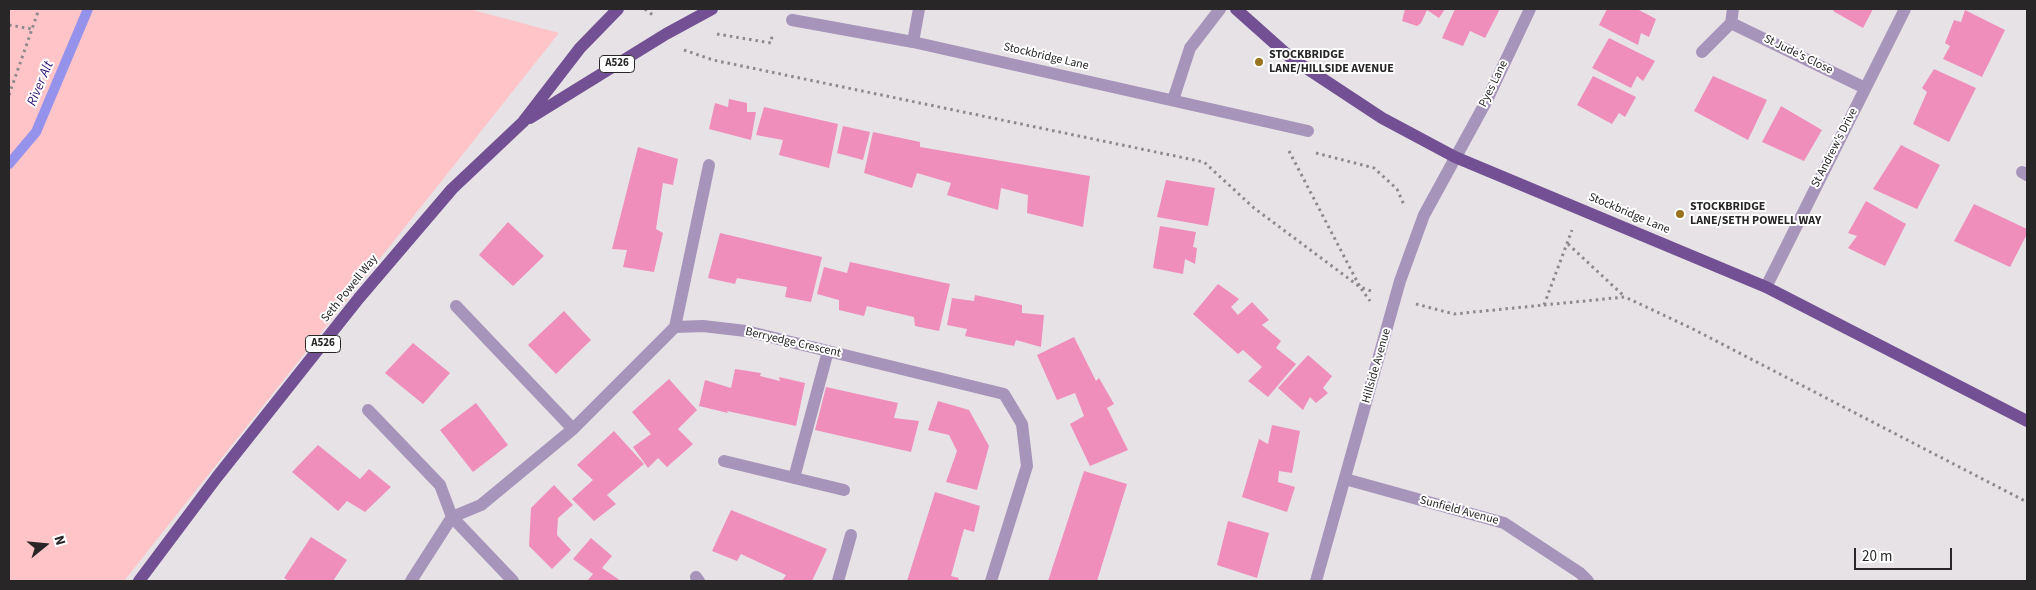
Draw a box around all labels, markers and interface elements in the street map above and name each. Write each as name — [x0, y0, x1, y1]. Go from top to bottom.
street label: St Jude's Close — [1761, 32, 1835, 78]
street label: Stockbridge Lane — [1002, 40, 1090, 74]
place label: STOCKBRIDGE LANE/HILLSIDE AVENUE — [1269, 48, 1394, 76]
road number: A526 — [600, 56, 634, 72]
marker: STOCKBRIDGE LANE/HILLSIDE AVENUE — [1253, 56, 1265, 68]
street label: Pyes Lane — [1477, 58, 1511, 110]
water label: River Alt — [24, 59, 58, 109]
street label: St Andrew's Drive — [1809, 106, 1861, 190]
street label: Stockbridge Lane — [1586, 190, 1672, 238]
place label: STOCKBRIDGE LANE/SETH POWELL WAY — [1690, 200, 1821, 228]
marker: STOCKBRIDGE LANE/SETH POWELL WAY — [1674, 208, 1686, 220]
street label: Seth Powell Way — [319, 253, 381, 325]
street label: Berryedge Crescent — [744, 325, 842, 361]
street label: Hillside Avenue — [1359, 327, 1395, 405]
road number: A526 — [306, 336, 340, 352]
street label: Sunfield Avenue — [1418, 494, 1500, 528]
north arrow — [20, 520, 70, 570]
text: N — [48, 533, 70, 548]
scale bar — [1856, 538, 1954, 570]
text: 20 m — [1862, 546, 1892, 567]

